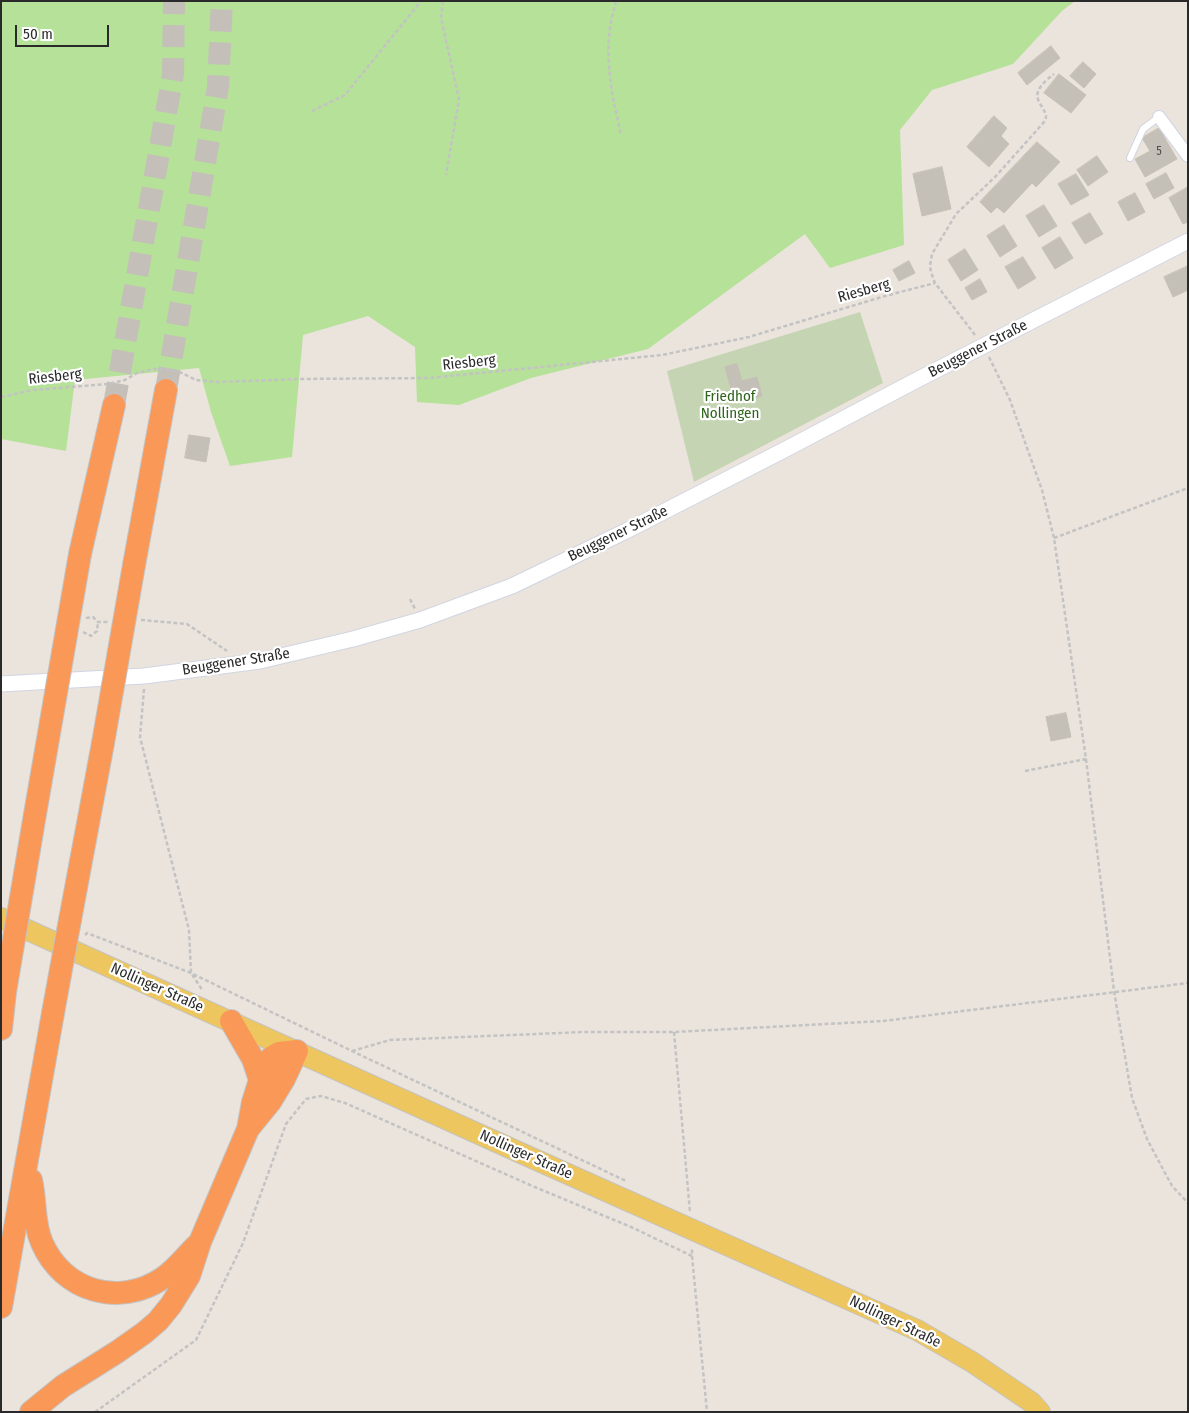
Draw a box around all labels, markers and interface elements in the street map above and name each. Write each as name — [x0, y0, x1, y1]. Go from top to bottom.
scale bar — [18, 15, 111, 47]
text: 50 m — [23, 25, 53, 43]
house number: 5 — [1156, 145, 1162, 159]
street label: Riesberg — [836, 275, 892, 307]
street label: Beuggener Straße — [925, 316, 1031, 382]
street label: Riesberg — [442, 351, 496, 375]
street label: Riesberg — [28, 365, 82, 389]
park label: Friedhof Nollingen — [701, 388, 759, 423]
street label: Beuggener Straße — [565, 502, 671, 566]
street label: Beuggener Straße — [181, 645, 291, 679]
street label: Nollinger Straße — [108, 960, 206, 1016]
street label: Nollinger Straße — [477, 1127, 575, 1183]
street label: Nollinger Straße — [846, 1292, 944, 1352]

